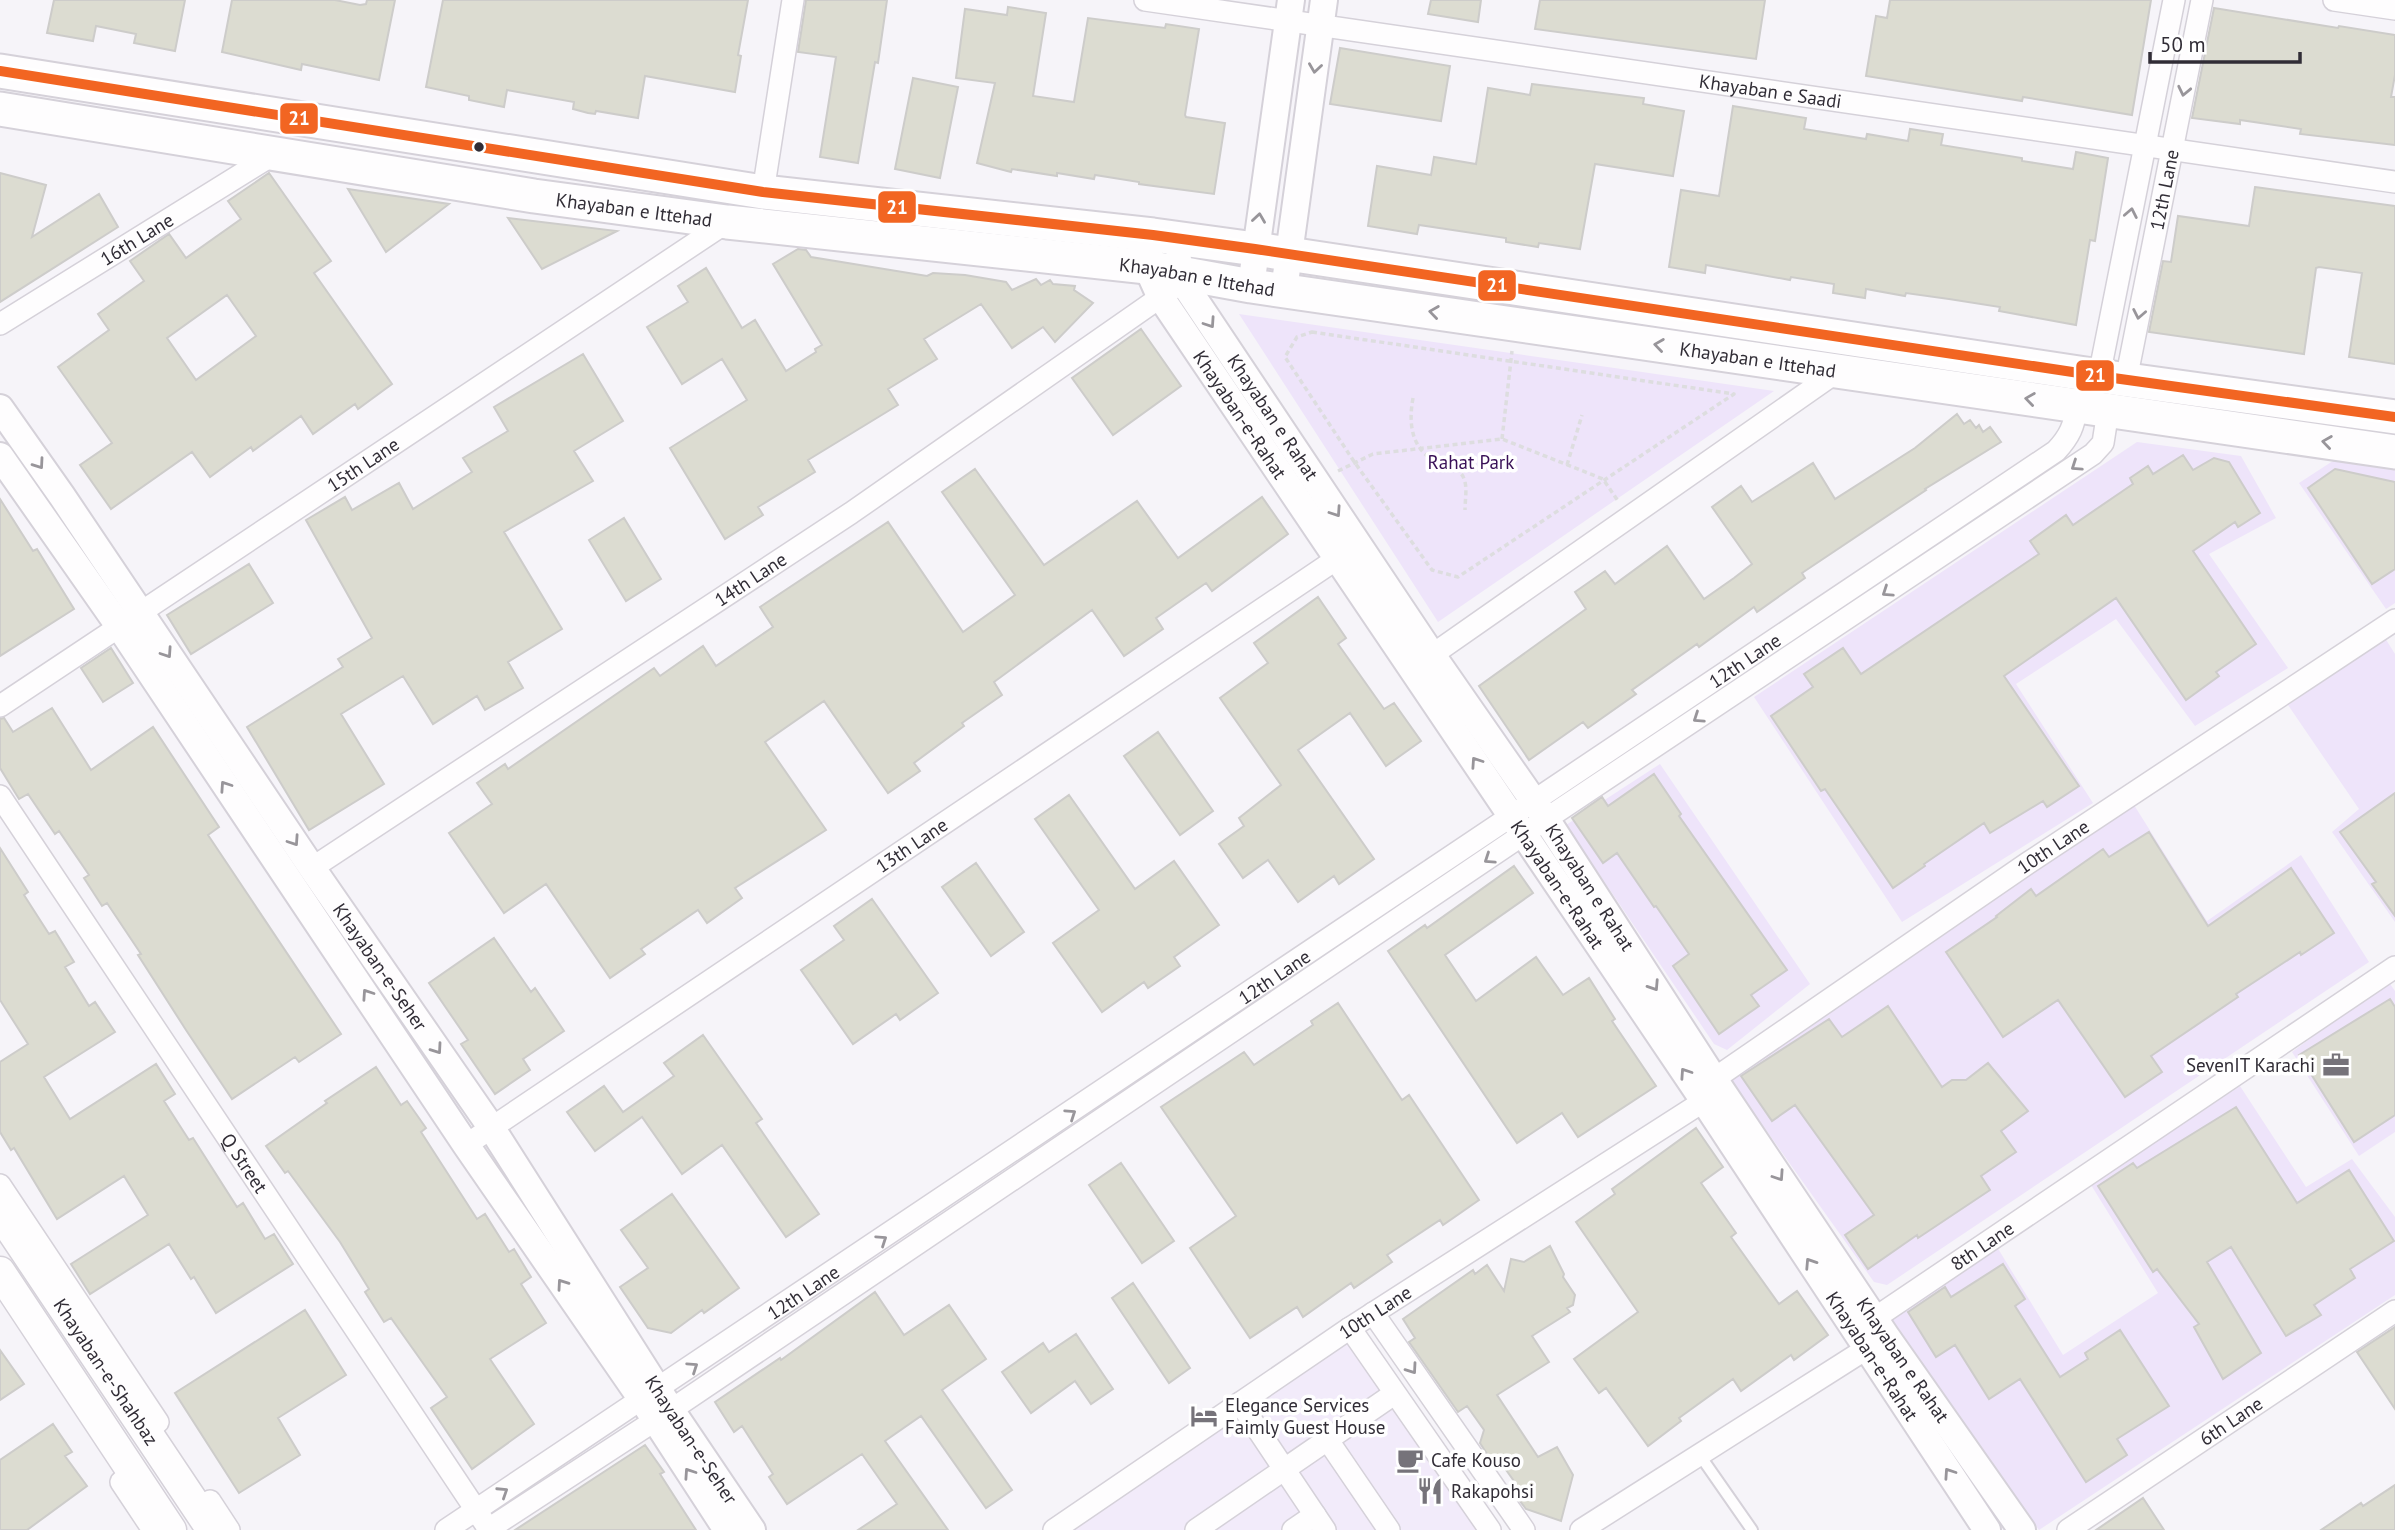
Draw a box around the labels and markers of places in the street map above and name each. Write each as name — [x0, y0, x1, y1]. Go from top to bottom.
unlabelled marker — [472, 140, 486, 154]
office icon: SevenIT Karachi — [2321, 1050, 2351, 1080]
place label: SevenIT Karachi — [2186, 1053, 2315, 1077]
place label: Elegance Services Faimly Guest House — [1225, 1393, 1385, 1439]
hotel icon: Elegance Services Faimly Guest House — [1189, 1401, 1219, 1431]
cafe icon: Cafe Kouso — [1395, 1445, 1425, 1475]
place label: Cafe Kouso — [1431, 1448, 1521, 1472]
restaurant icon: Rakapohsi — [1415, 1476, 1445, 1506]
place label: Rakapohsi — [1451, 1479, 1534, 1503]

